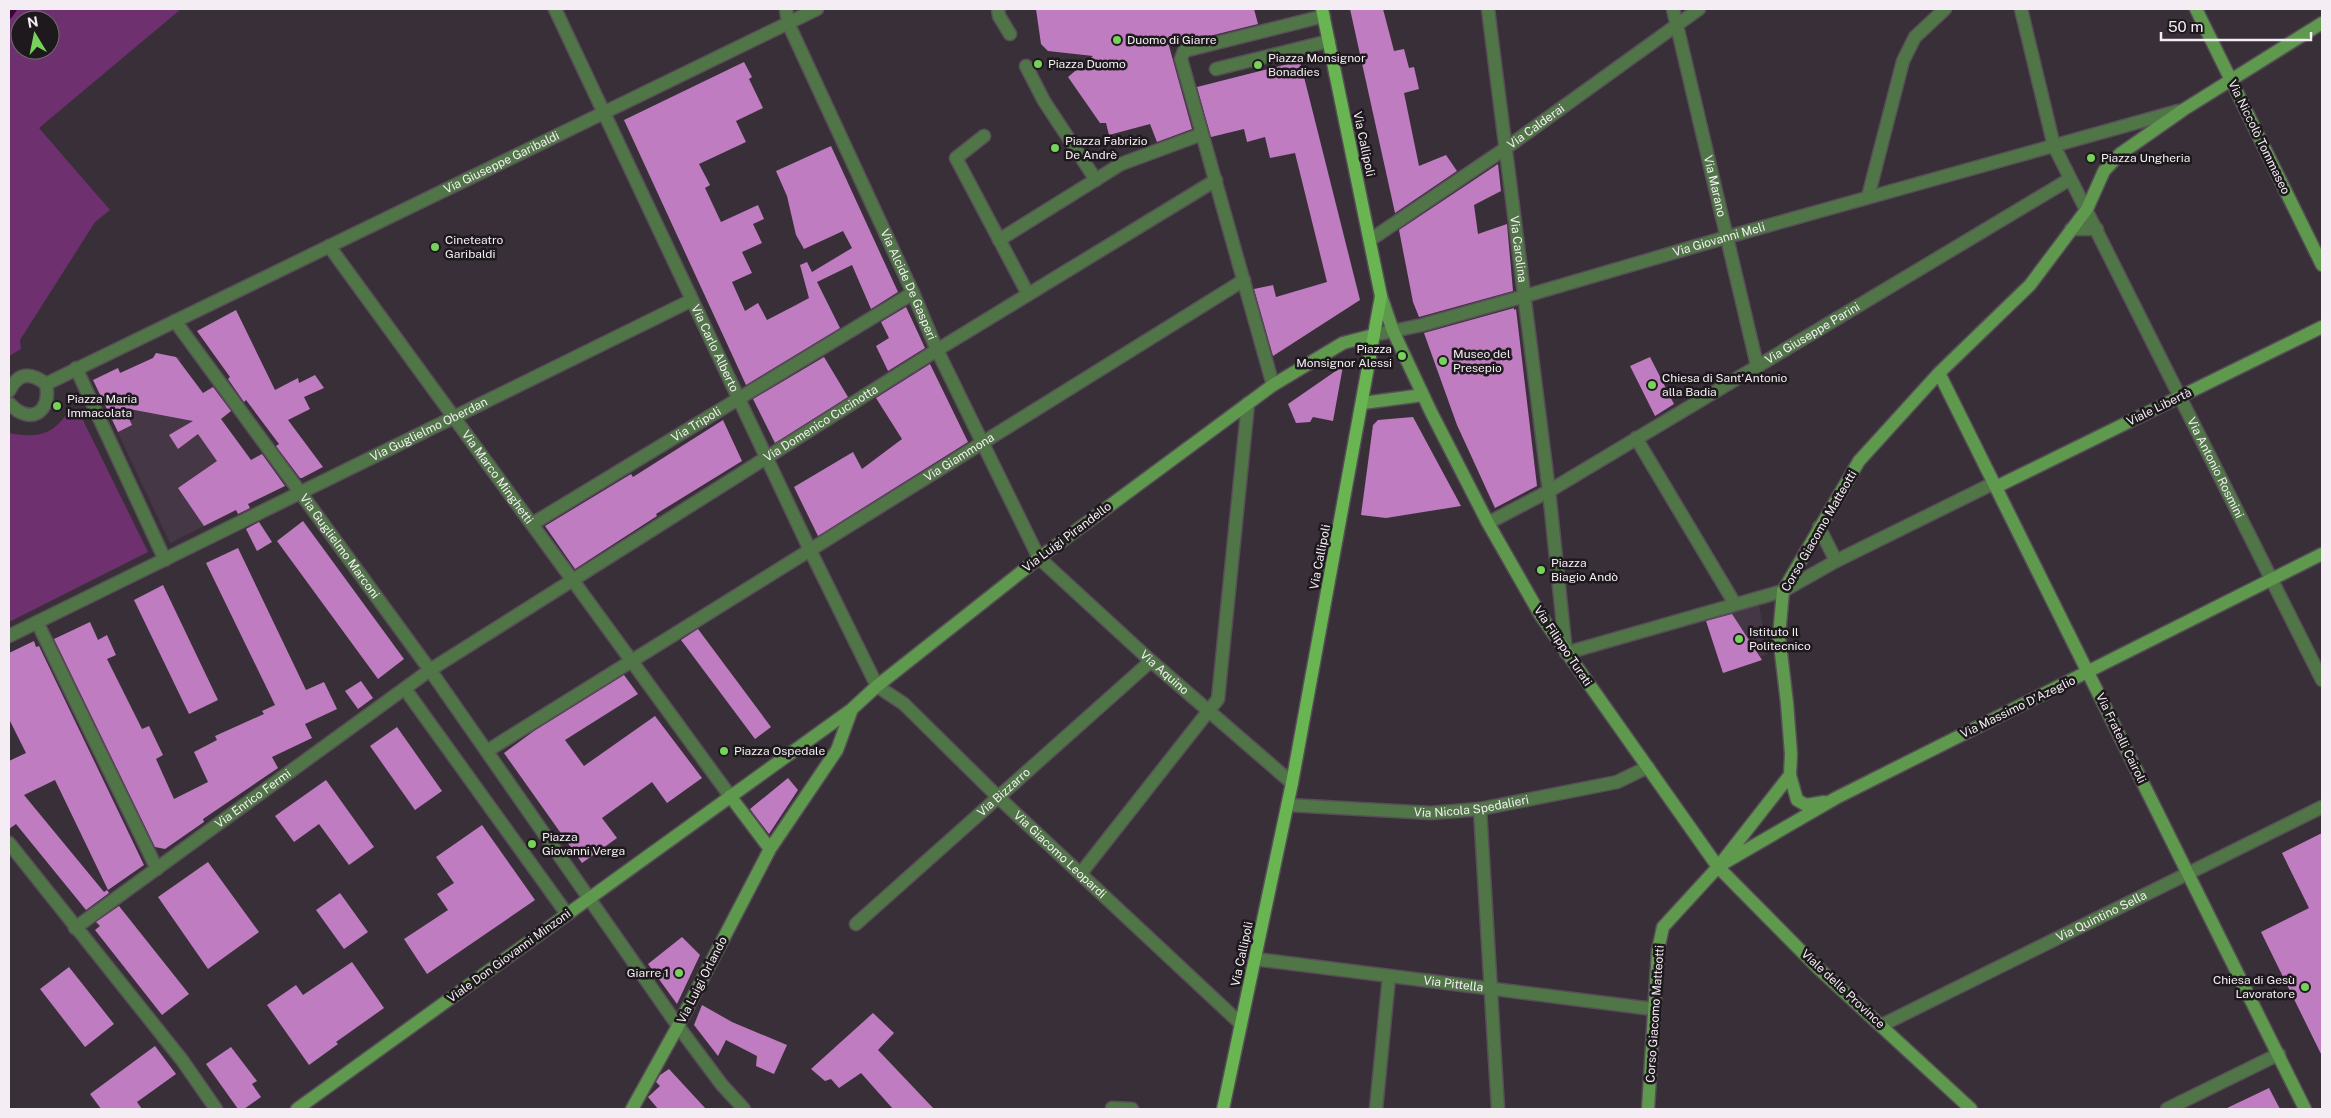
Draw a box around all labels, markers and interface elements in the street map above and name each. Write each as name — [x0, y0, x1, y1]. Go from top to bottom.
north arrow — [10, 10, 60, 60]
scale bar — [2161, 10, 2311, 42]
text: N — [26, 13, 40, 31]
text: 50 m — [2168, 18, 2203, 35]
place label: Duomo di Giarre — [1127, 33, 1217, 47]
marker: Duomo di Giarre — [1111, 34, 1123, 46]
place label: Piazza Monsignor Bonadies — [1268, 51, 1366, 79]
place label: Piazza Duomo — [1048, 57, 1126, 71]
marker: Piazza Duomo — [1032, 58, 1044, 70]
marker: Piazza Monsignor Bonadies — [1252, 59, 1264, 71]
street label: Via Niccolò Tommaseo — [2225, 78, 2293, 197]
street label: Via Calderai — [1505, 101, 1567, 152]
street label: Via Callipoli — [1350, 110, 1378, 178]
street label: Via Giuseppe Garibaldi — [441, 128, 561, 197]
place label: Piazza Fabrizio De Andrè — [1065, 134, 1148, 162]
marker: Piazza Fabrizio De Andrè — [1049, 142, 1061, 154]
place label: Piazza Ungheria — [2101, 151, 2190, 165]
marker: Piazza Ungheria — [2085, 152, 2097, 164]
street label: Via Marano — [1701, 154, 1729, 218]
street label: Via Carolina — [1507, 215, 1530, 283]
street label: Via Giovanni Meli — [1671, 220, 1767, 259]
street label: Via Alcide De Gasperi — [877, 227, 939, 342]
place label: Cineteatro Garibaldi — [445, 233, 504, 261]
marker: Cineteatro Garibaldi — [429, 241, 441, 253]
street label: Via Giuseppe Parini — [1763, 299, 1862, 367]
street label: Via Carlo Alberto — [688, 302, 742, 394]
place label: Piazza Monsignor Alessi — [1296, 342, 1392, 370]
place label: Museo del Presepio — [1453, 347, 1511, 375]
marker: Piazza Monsignor Alessi — [1396, 350, 1408, 362]
marker: Museo del Presepio — [1437, 355, 1449, 367]
place label: Chiesa di Sant'Antonio alla Badia — [1662, 371, 1788, 399]
marker: Chiesa di Sant'Antonio alla Badia — [1646, 379, 1658, 391]
street label: Via Domenico Cucinotta — [761, 382, 881, 465]
street label: Viale Libertà — [2124, 385, 2194, 429]
place label: Piazza Maria Immacolata — [67, 392, 137, 420]
street label: Via Guglielmo Oberdan — [368, 395, 490, 464]
marker: Piazza Maria Immacolata — [51, 400, 63, 412]
street label: Via Tripoli — [669, 404, 724, 445]
street label: Via Antonio Rosmini — [2184, 415, 2247, 521]
street label: Via Marco Minghetti — [459, 428, 536, 526]
street label: Via Giammona — [921, 430, 997, 484]
street label: Corso Giacomo Matteotti — [1779, 468, 1859, 594]
street label: Via Guglielmo Marconi — [297, 491, 382, 601]
street label: Via Luigi Pirandello — [1020, 499, 1114, 575]
street label: Via Callipoli — [1307, 523, 1333, 591]
place label: Piazza Biagio Andò — [1551, 556, 1618, 584]
marker: Piazza Biagio Andò — [1535, 564, 1547, 576]
street label: Via Filippo Turati — [1531, 603, 1595, 689]
place label: Istituto Il Politecnico — [1749, 625, 1811, 653]
marker: Istituto Il Politecnico — [1733, 633, 1745, 645]
street label: Via Aquino — [1137, 647, 1192, 698]
street label: Via Massimo D'Azeglio — [1958, 673, 2078, 741]
street label: Via Fratelli Cairoli — [2093, 691, 2149, 785]
place label: Piazza Ospedale — [734, 744, 825, 758]
marker: Piazza Ospedale — [718, 745, 730, 757]
street label: Via Bizzarro — [974, 765, 1033, 819]
street label: Via Enrico Fermi — [212, 766, 294, 831]
street label: Via Nicola Spedalieri — [1413, 793, 1530, 820]
street label: Via Giacomo Leopardi — [1011, 808, 1109, 901]
place label: Piazza Giovanni Verga — [542, 830, 625, 858]
marker: Piazza Giovanni Verga — [526, 838, 538, 850]
street label: Via Quintino Sella — [2054, 888, 2149, 945]
street label: Viale Don Giovanni Minzoni — [444, 906, 574, 1006]
street label: Via Callipoli — [1228, 920, 1256, 988]
street label: Via Luigi Orlando — [674, 934, 730, 1026]
street label: Corso Giacomo Matteotti — [1643, 945, 1667, 1083]
street label: Viale delle Province — [1798, 947, 1888, 1031]
place label: Giarre 1 — [627, 966, 669, 980]
marker: Giarre 1 — [673, 967, 685, 979]
street label: Via Pittella — [1423, 973, 1484, 995]
place label: Chiesa di Gesù Lavoratore — [2213, 973, 2295, 1001]
marker: Chiesa di Gesù Lavoratore — [2299, 981, 2311, 993]

